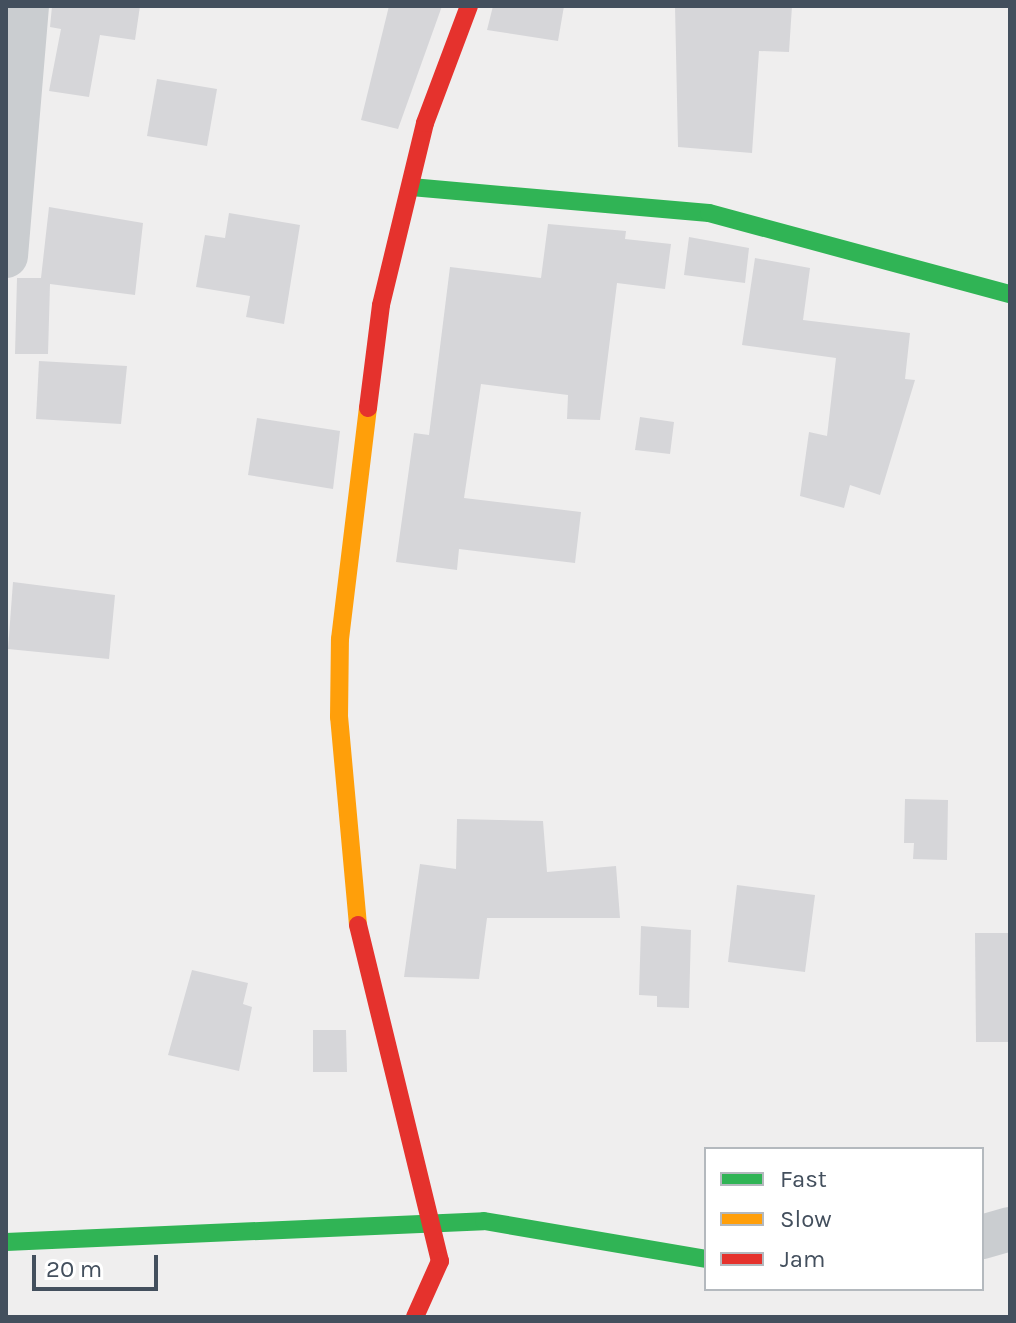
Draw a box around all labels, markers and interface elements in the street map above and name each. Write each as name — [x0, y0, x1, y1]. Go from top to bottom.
legend — [704, 1147, 984, 1291]
text: Fast — [780, 1165, 827, 1193]
text: Slow — [780, 1205, 832, 1233]
scale bar — [36, 1239, 162, 1289]
text: Jam — [780, 1245, 825, 1273]
text: 20 m — [46, 1255, 102, 1283]

